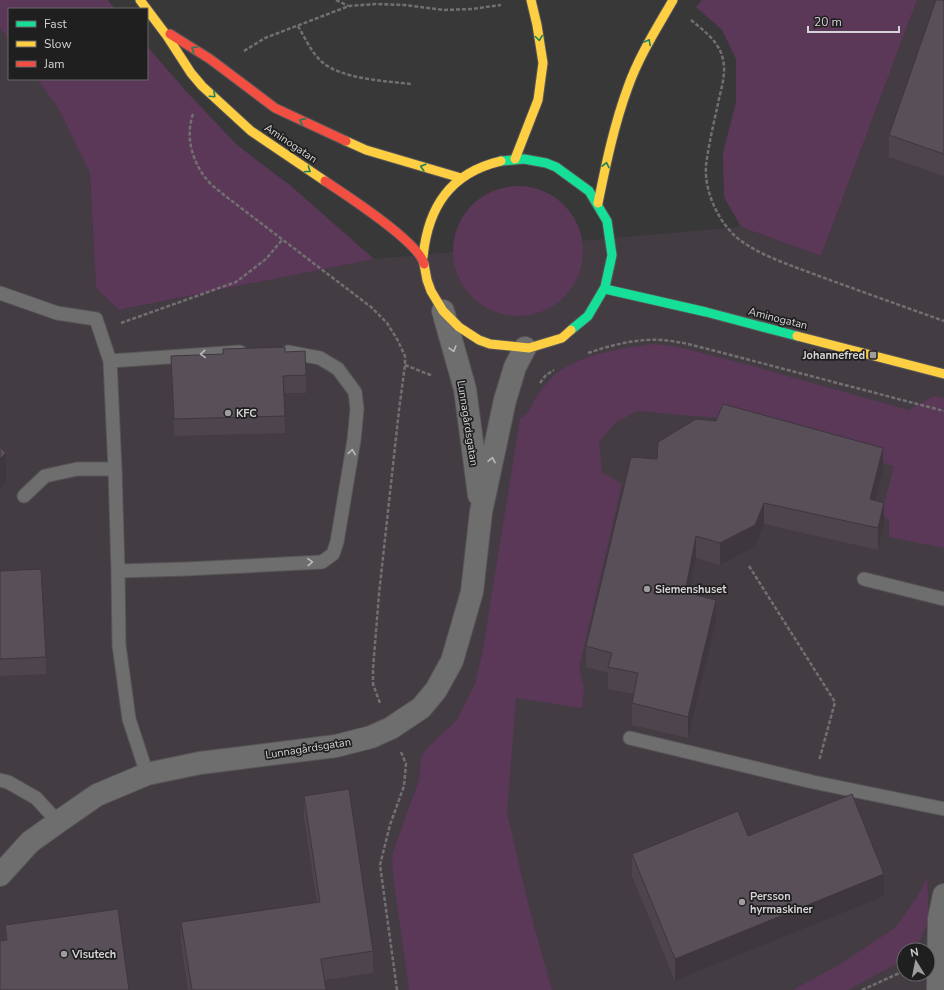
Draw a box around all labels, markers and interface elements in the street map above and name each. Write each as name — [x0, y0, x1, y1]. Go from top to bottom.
legend — [8, 8, 148, 80]
scale bar — [808, 8, 899, 34]
text: 20 m — [814, 14, 842, 30]
text: Fast — [44, 16, 67, 32]
one-way arrow — [534, 35, 543, 41]
text: Slow — [44, 36, 72, 52]
one-way arrow — [643, 39, 651, 47]
one-way arrow — [191, 47, 198, 54]
text: Jam — [43, 56, 65, 72]
one-way arrow — [208, 90, 216, 98]
one-way arrow — [299, 118, 307, 126]
street label: Aminogatan — [261, 120, 320, 167]
one-way arrow — [602, 162, 610, 168]
one-way arrow — [420, 163, 427, 172]
one-way arrow — [304, 165, 311, 173]
street label: Aminogatan — [747, 304, 809, 333]
one-way arrow — [449, 346, 457, 352]
place label: Johannefred — [802, 348, 865, 363]
one-way arrow — [200, 350, 206, 359]
marker: Johannefred — [868, 350, 878, 360]
street label: Lunnagårdsgatan — [453, 379, 482, 467]
place label: KFC — [236, 406, 257, 421]
marker: KFC — [223, 408, 233, 418]
one-way arrow — [347, 449, 356, 455]
one-way arrow — [488, 457, 496, 464]
one-way arrow — [307, 558, 313, 567]
place label: Siemenshuset — [655, 582, 727, 597]
marker: Siemenshuset — [642, 584, 652, 594]
street label: Lunnagårdsgatan — [264, 734, 352, 763]
place label: Persson hyrmaskiner — [750, 889, 814, 917]
marker: Persson hyrmaskiner — [737, 897, 747, 907]
north arrow — [896, 942, 936, 982]
text: N — [909, 945, 920, 961]
place label: Visutech — [71, 947, 116, 962]
marker: Visutech — [59, 949, 69, 959]

